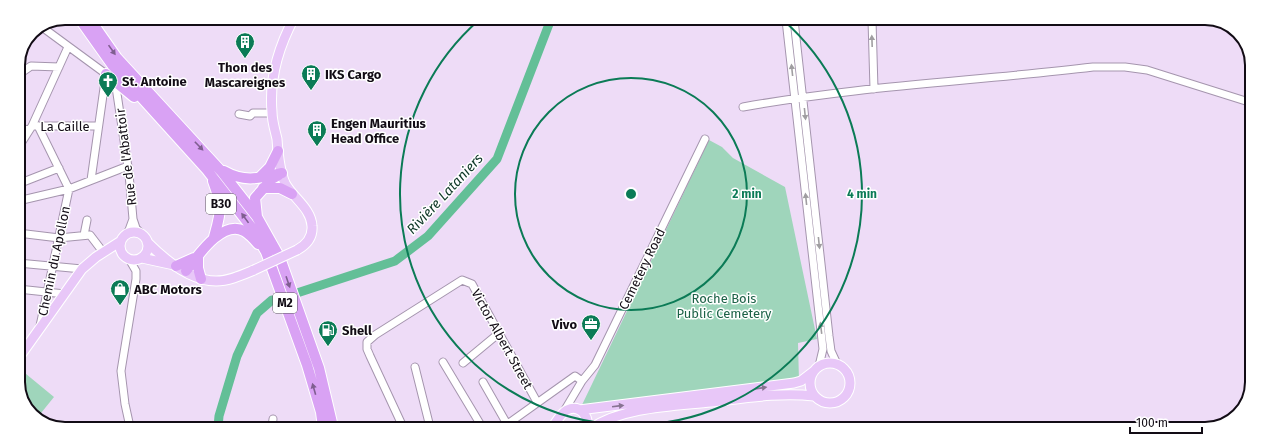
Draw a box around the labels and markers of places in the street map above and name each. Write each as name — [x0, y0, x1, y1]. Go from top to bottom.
building icon: Thon des Mascareignes — [234, 31, 256, 59]
place label: Thon des Mascareignes — [205, 60, 286, 90]
building icon: IKS Cargo — [300, 63, 322, 91]
place label: IKS Cargo — [325, 67, 382, 82]
church icon: St. Antoine — [97, 70, 119, 98]
place label: St. Antoine — [122, 74, 187, 89]
place label: Engen Mauritius Head Office — [331, 116, 427, 146]
building icon: Engen Mauritius Head Office — [306, 119, 328, 147]
centre of rings — [624, 187, 638, 201]
shop icon: ABC Motors — [109, 278, 131, 306]
place label: ABC Motors — [133, 282, 202, 297]
office icon: Vivo — [580, 313, 602, 341]
place label: Vivo — [551, 317, 577, 332]
fuel station icon: Shell — [317, 319, 339, 347]
place label: Shell — [342, 323, 372, 338]

